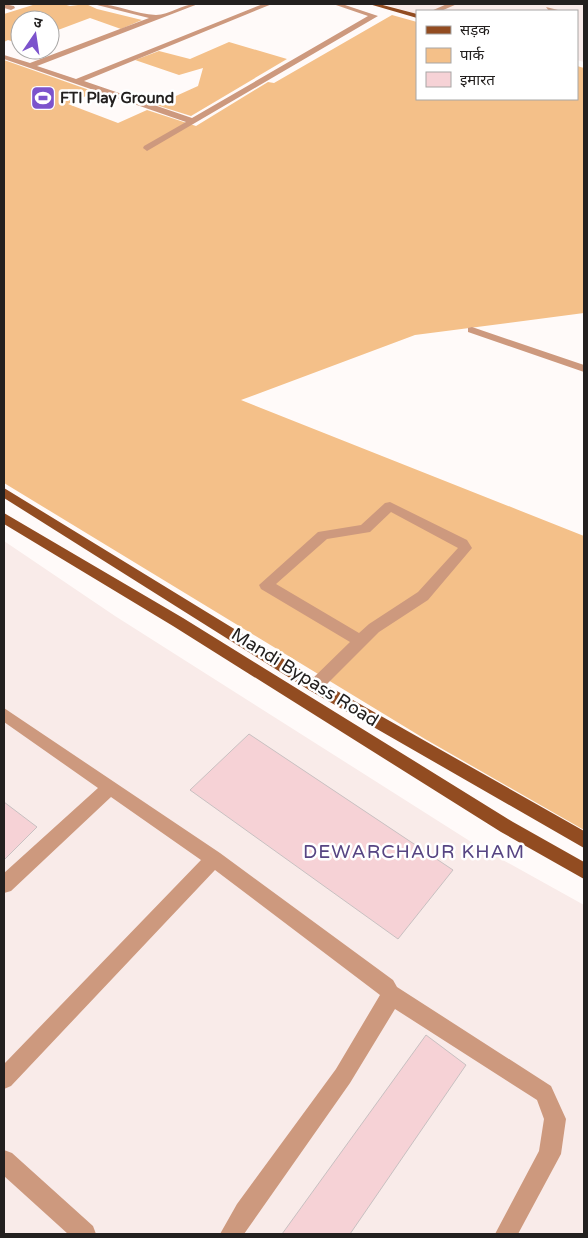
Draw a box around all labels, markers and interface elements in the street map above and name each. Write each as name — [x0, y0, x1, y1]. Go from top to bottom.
north arrow — [10, 10, 60, 60]
legend — [416, 10, 578, 100]
text: उ — [32, 14, 44, 32]
text: सड़क — [460, 21, 490, 39]
text: पार्क — [460, 46, 484, 64]
text: इमारत — [460, 71, 495, 89]
sports icon: FTI Play Ground — [30, 85, 56, 111]
place label: FTI Play Ground — [60, 89, 174, 108]
street label: Mandi Bypass Road — [227, 623, 383, 731]
district label: DEWARCHAUR KHAM — [303, 841, 525, 863]

